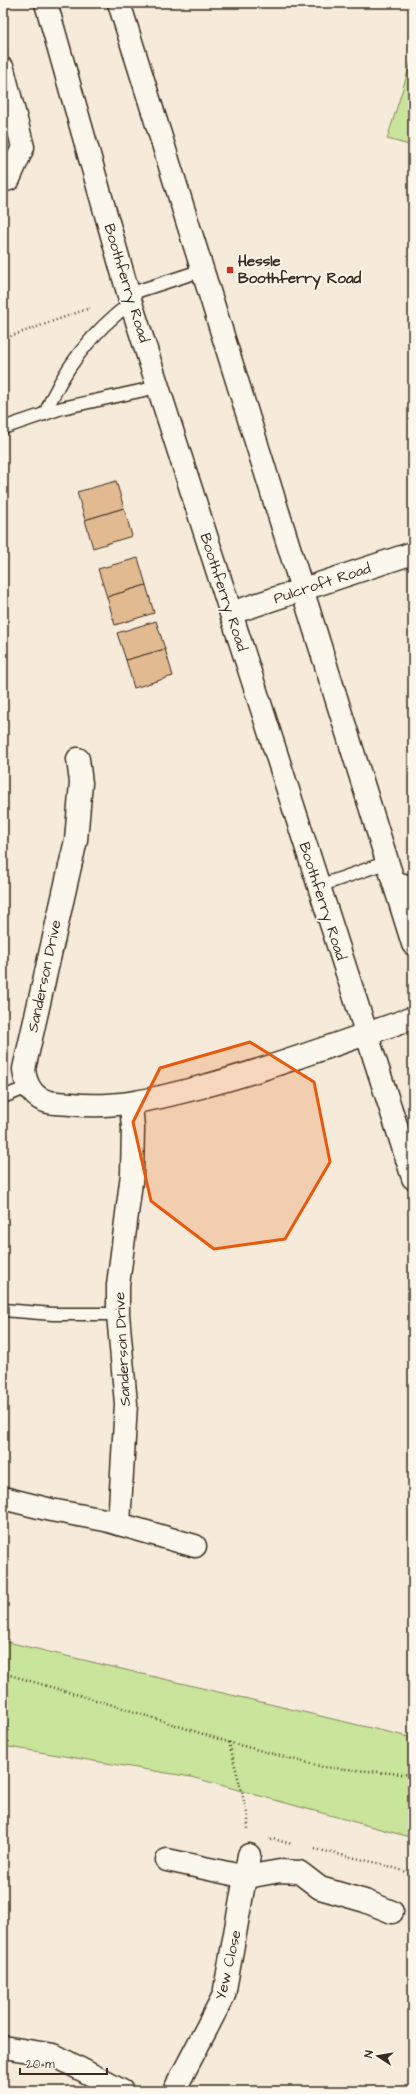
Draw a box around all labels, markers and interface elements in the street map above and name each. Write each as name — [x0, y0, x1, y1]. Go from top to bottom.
street label: Boothferry Road — [98, 221, 155, 346]
place label: Hessle Boothferry Road — [238, 251, 362, 290]
marker: Hessle Boothferry Road — [225, 265, 235, 275]
street label: Boothferry Road — [194, 530, 253, 655]
street label: Pulcroft Road — [271, 558, 374, 609]
street label: Boothferry Road — [293, 839, 352, 964]
street label: Sanderson Drive — [22, 918, 67, 1034]
street label: Sanderson Drive — [109, 1291, 136, 1407]
street label: Yew Close — [210, 1928, 247, 2002]
north arrow — [358, 2036, 398, 2076]
text: N — [361, 2049, 377, 2059]
scale bar — [20, 2050, 107, 2076]
text: 20 m — [26, 2056, 55, 2073]

